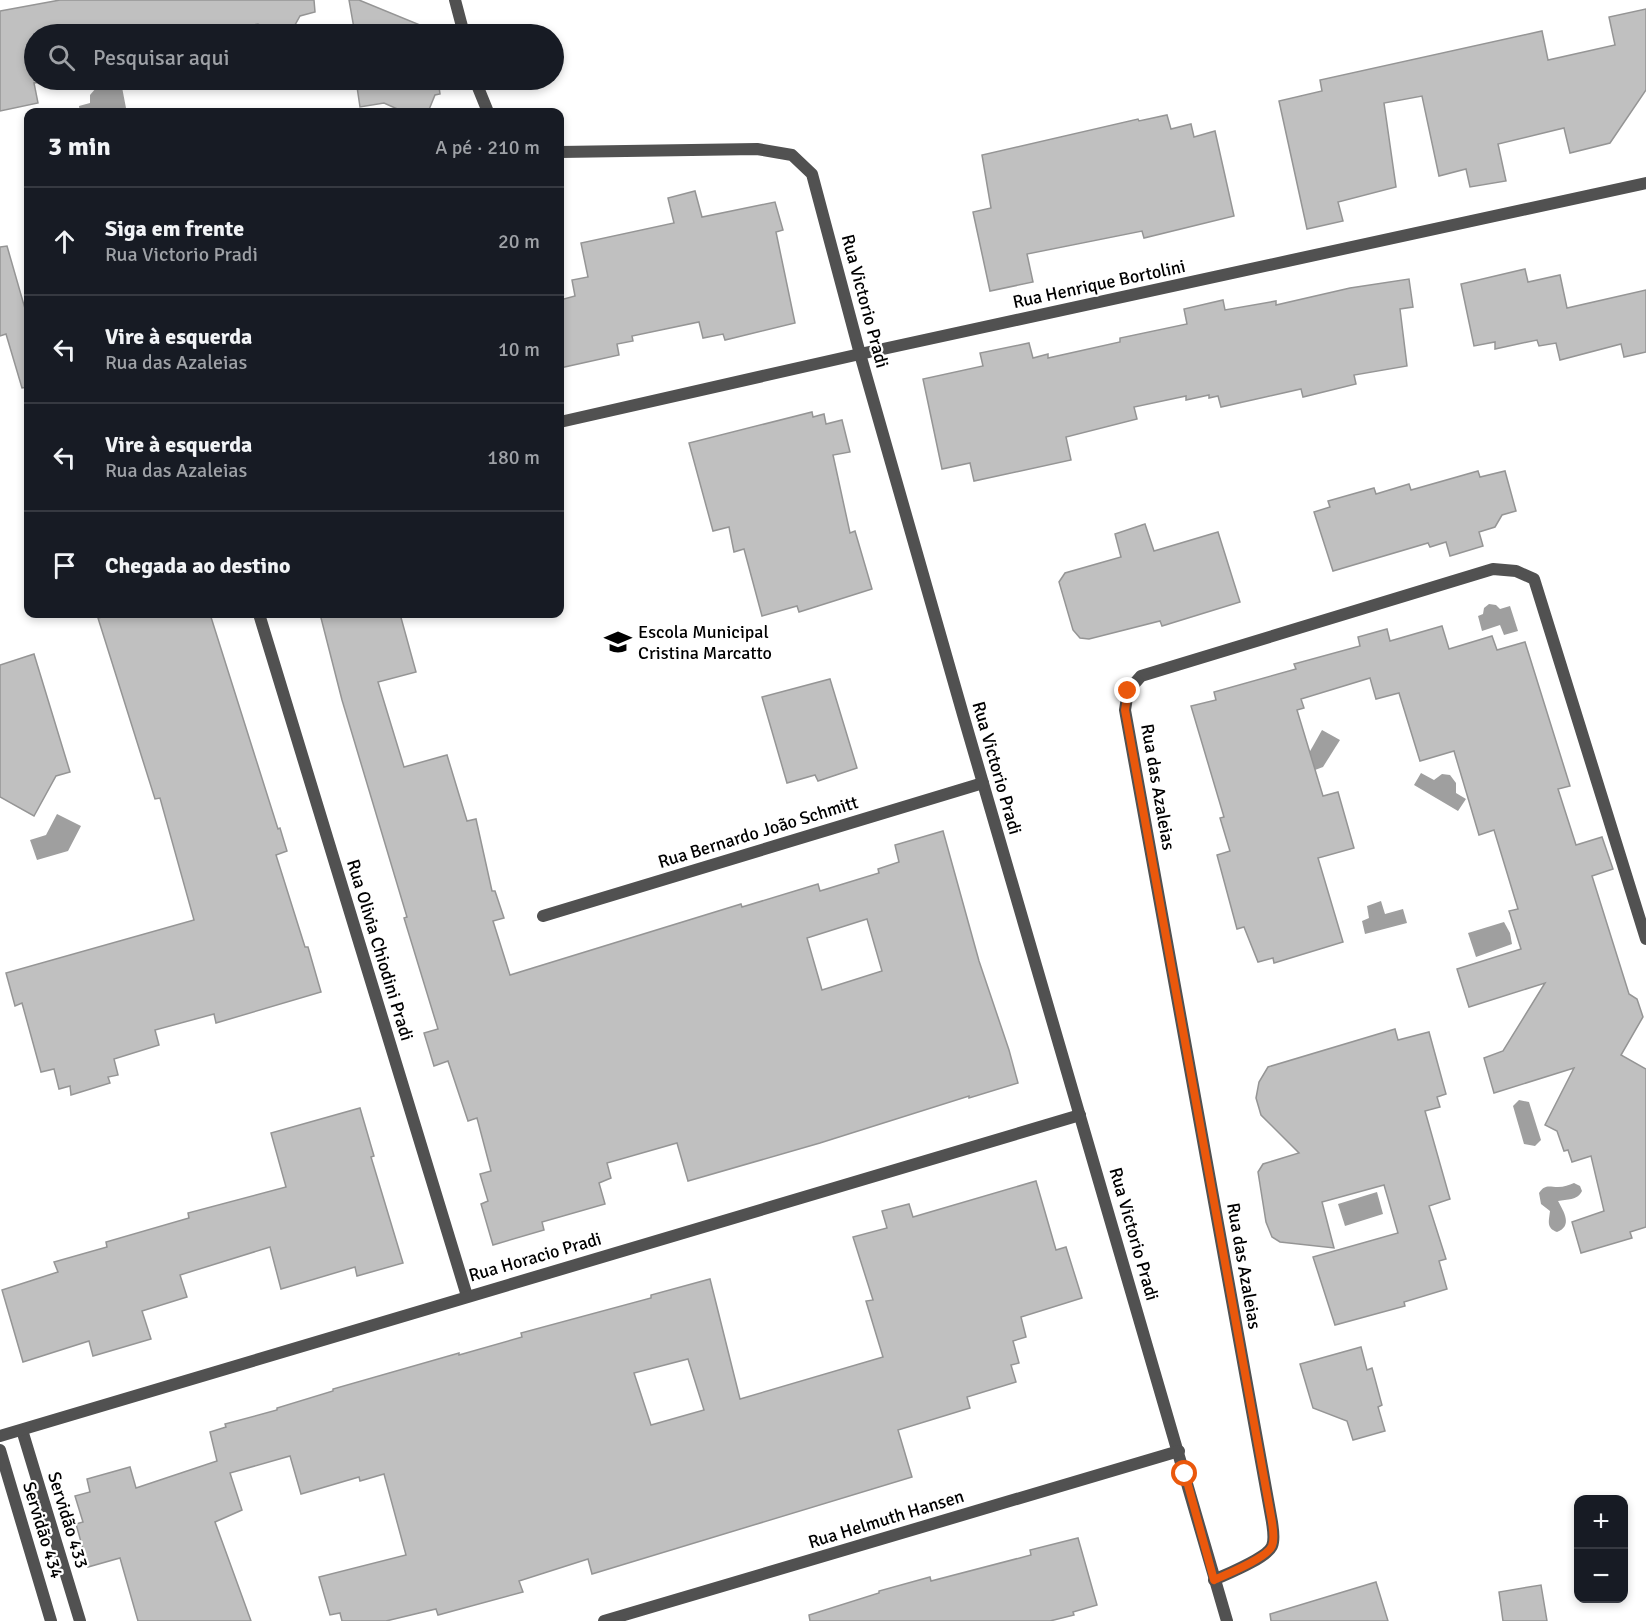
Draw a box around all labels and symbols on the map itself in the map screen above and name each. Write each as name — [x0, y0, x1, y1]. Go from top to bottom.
street label: Rua Victorio Pradi — [837, 232, 893, 370]
street label: Rua Henrique Bortolini — [1011, 255, 1187, 313]
place label: Escola Municipal Cristina Marcatto — [638, 621, 772, 664]
school or university icon: Escola Municipal Cristina Marcatto — [603, 627, 633, 657]
route end — [1114, 677, 1140, 703]
street label: Rua Victorio Pradi — [967, 699, 1027, 837]
street label: Rua das Azaleias — [1136, 722, 1180, 852]
street label: Rua Bernardo João Schmitt — [655, 791, 861, 873]
street label: Rua Olivia Chiodini Pradi — [342, 857, 418, 1043]
street label: Rua Victorio Pradi — [1104, 1165, 1164, 1303]
street label: Rua das Azaleias — [1222, 1201, 1266, 1331]
street label: Rua Horacio Pradi — [466, 1228, 604, 1286]
route start — [1171, 1460, 1197, 1486]
street label: Servidão 433 — [43, 1469, 93, 1571]
street label: Servidão 434 — [18, 1479, 68, 1581]
street label: Rua Helmuth Hansen — [805, 1485, 967, 1553]

